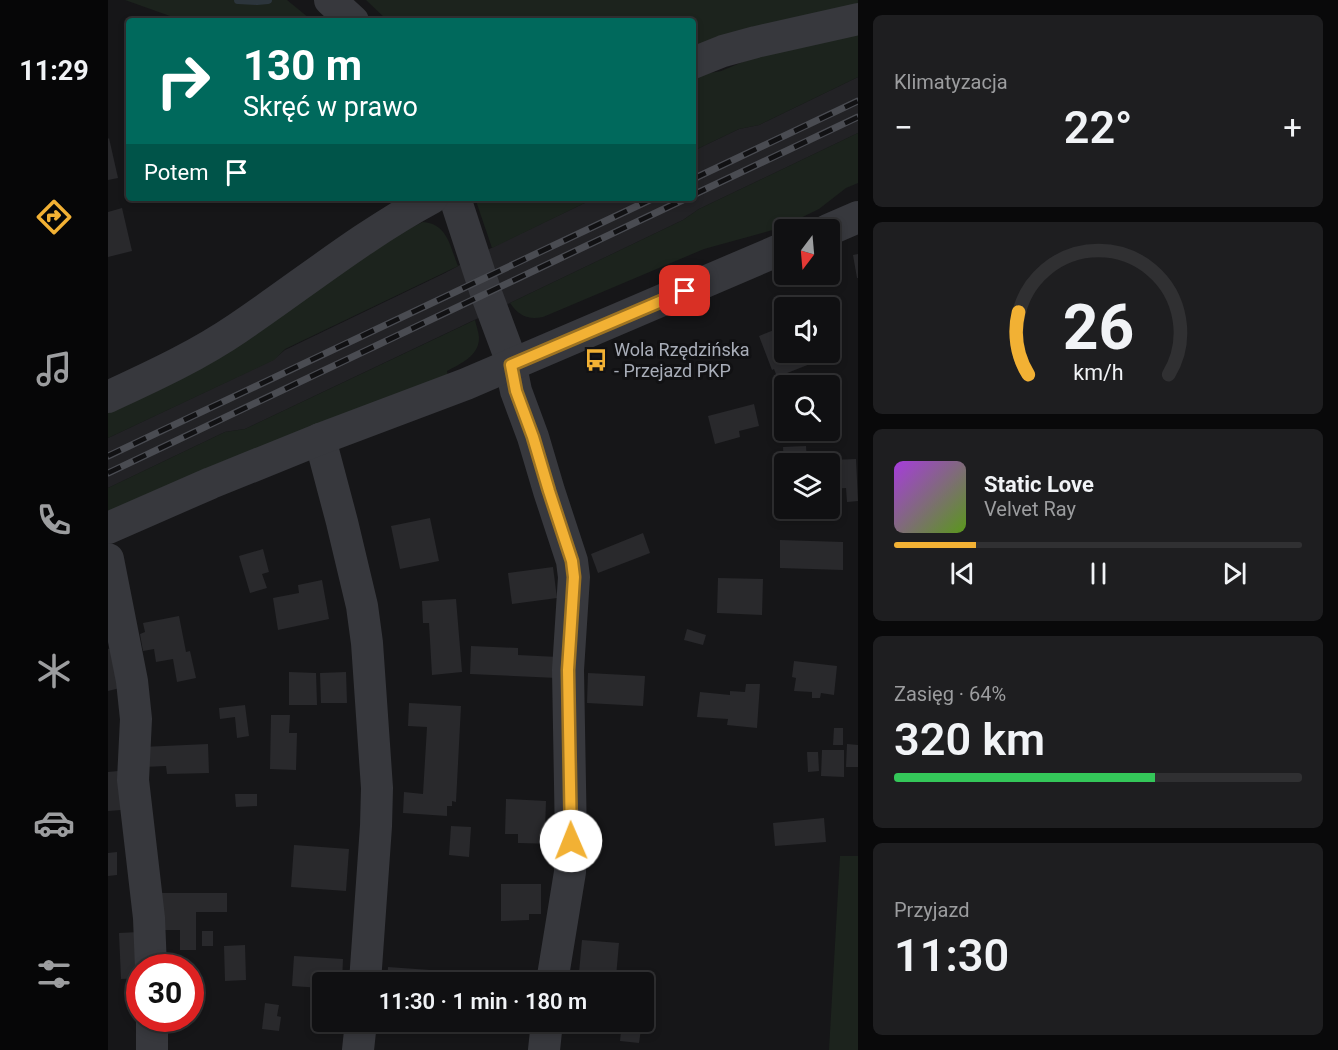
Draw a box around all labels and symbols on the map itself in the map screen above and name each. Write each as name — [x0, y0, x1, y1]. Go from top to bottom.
north arrow — [774, 219, 840, 285]
pin — [659, 265, 710, 316]
place label: Wola Rzędzińska - Przejazd PKP — [614, 339, 750, 381]
bus stop icon: Wola Rzędzińska - Przejazd PKP — [583, 347, 609, 373]
position arrow — [539, 809, 603, 873]
speed limit sign: 30 — [126, 954, 204, 1032]

